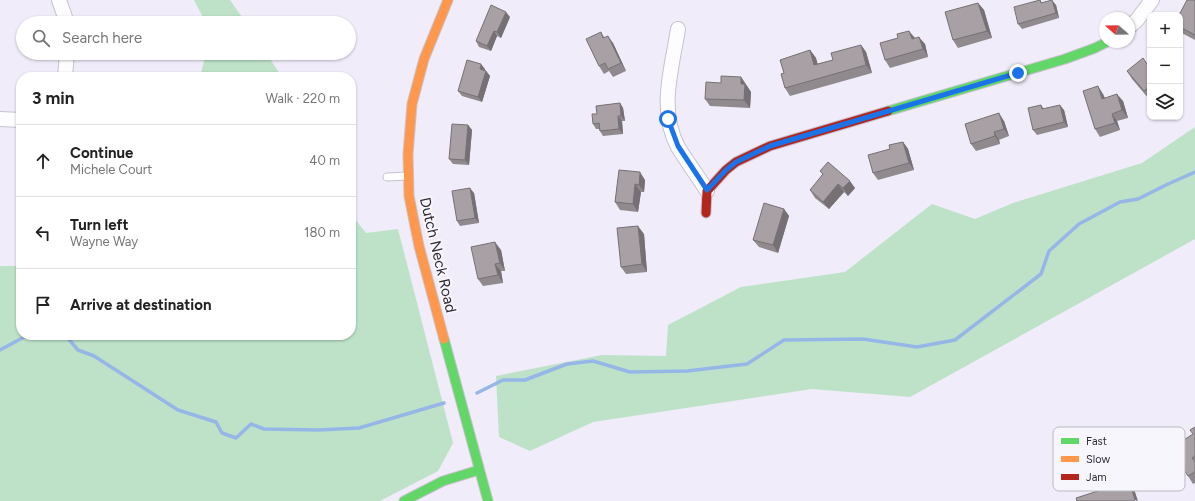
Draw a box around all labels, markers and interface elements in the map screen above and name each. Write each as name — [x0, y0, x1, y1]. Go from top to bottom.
north arrow — [1099, 12, 1135, 48]
map controls — [1147, 12, 1183, 120]
button: + — [1147, 12, 1183, 48]
search box — [16, 16, 356, 60]
icon: search — [30, 27, 52, 49]
text: Search here — [62, 29, 142, 47]
button: − — [1147, 48, 1183, 84]
route end — [1009, 64, 1027, 82]
button: layers — [1147, 84, 1183, 120]
text: 3 min — [32, 88, 74, 108]
text: Walk · 220 m — [265, 91, 340, 106]
route start — [659, 110, 677, 128]
text: Continue — [70, 144, 133, 162]
icon: ahead — [32, 150, 54, 172]
text: 40 m — [309, 153, 340, 168]
text: Michele Court — [70, 162, 152, 177]
street label: Dutch Neck Road — [416, 196, 460, 314]
text: Turn left — [70, 216, 128, 234]
icon: left — [32, 222, 54, 244]
text: 180 m — [304, 225, 340, 240]
text: Wayne Way — [70, 234, 138, 249]
icon: arrive — [32, 294, 54, 316]
text: Arrive at destination — [70, 296, 211, 314]
legend — [1053, 427, 1185, 491]
text: Fast — [1086, 435, 1107, 448]
text: Slow — [1086, 453, 1110, 466]
text: Jam — [1086, 471, 1107, 484]

